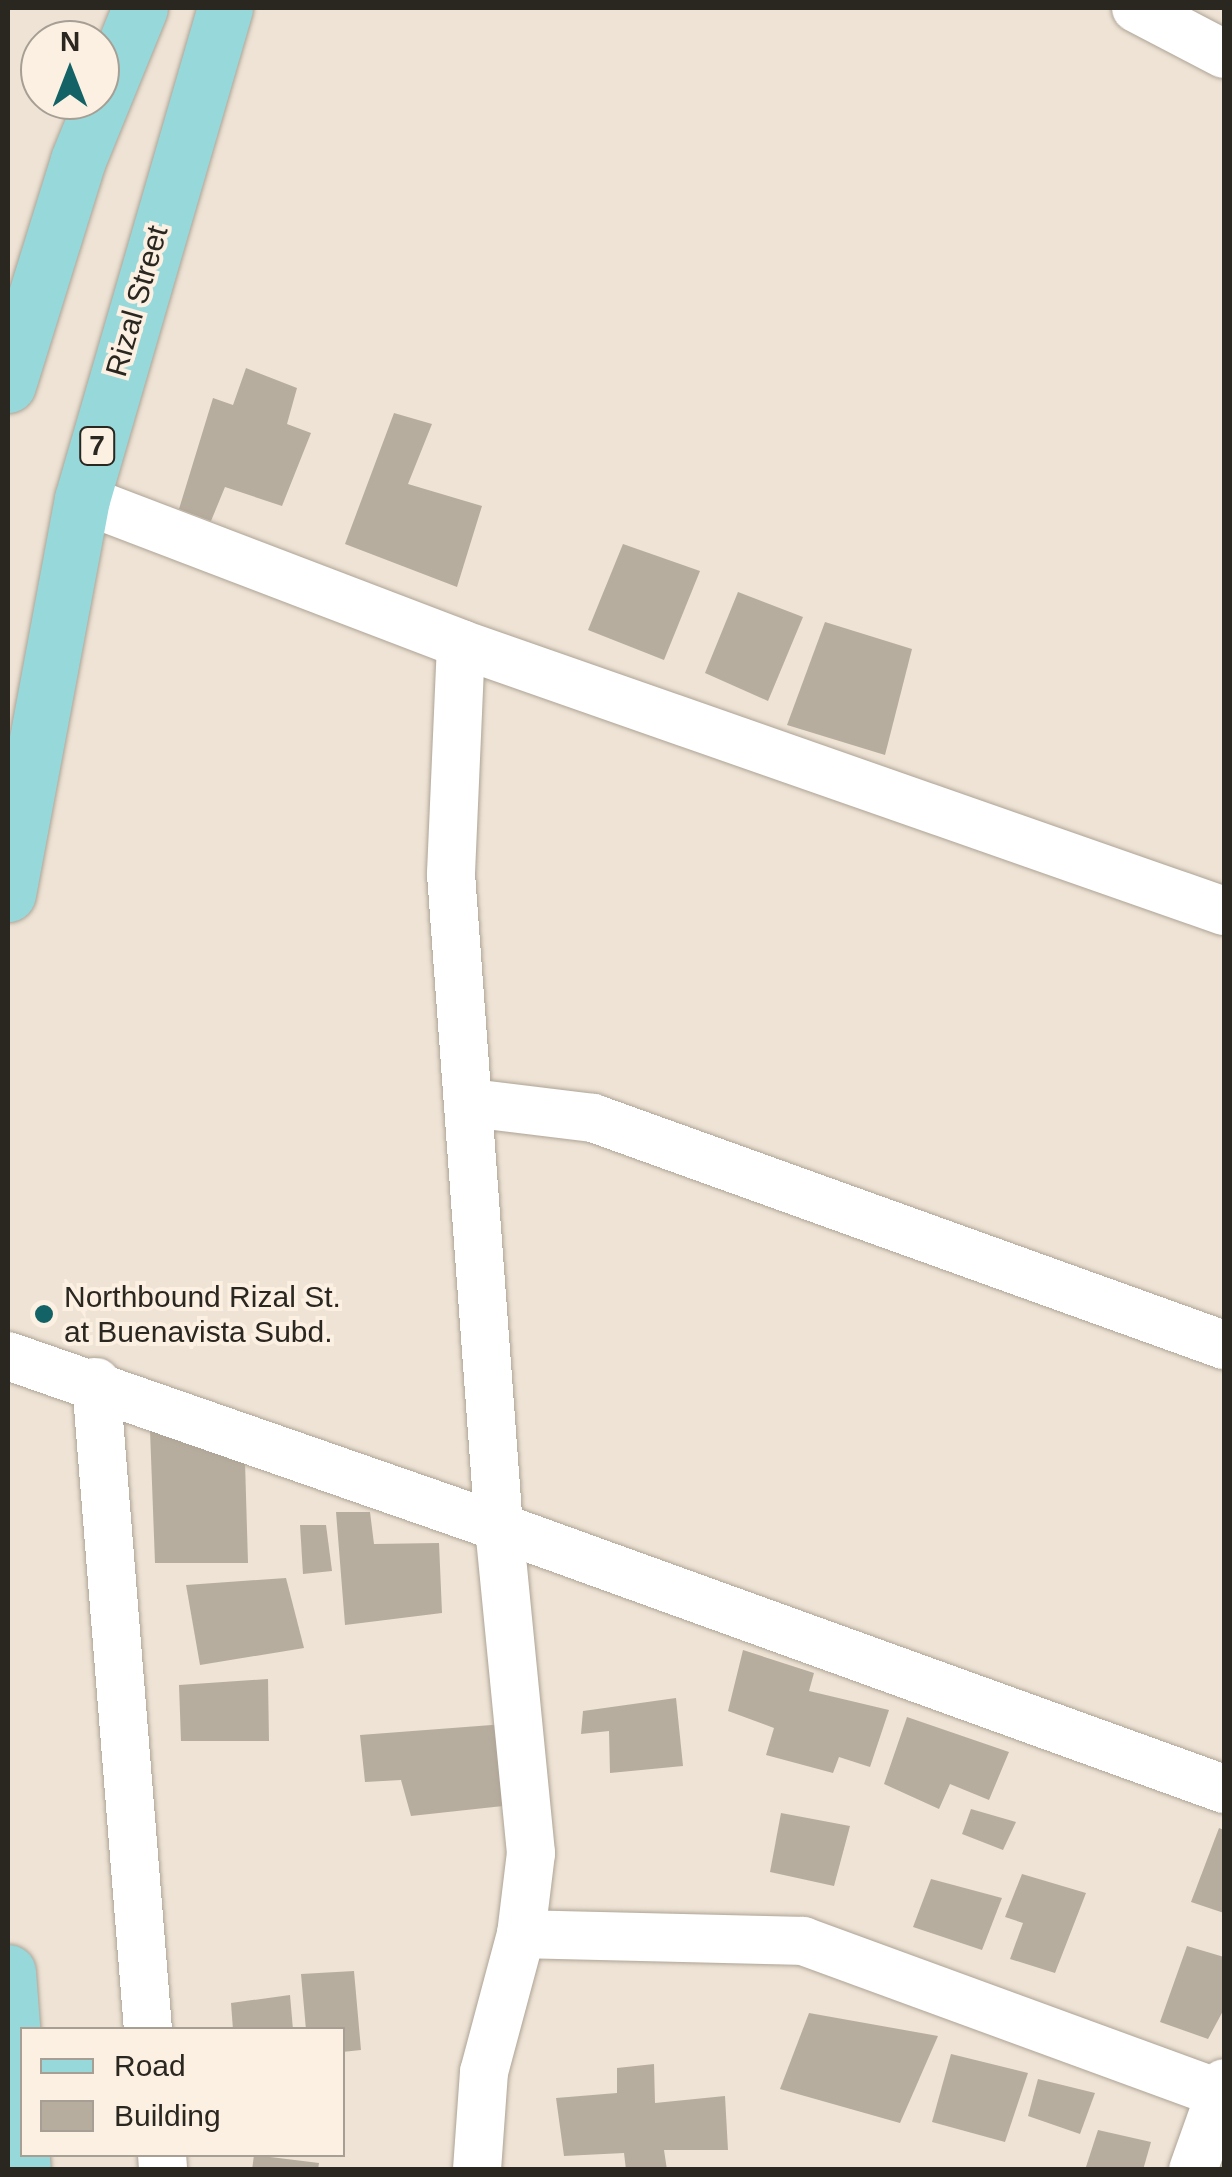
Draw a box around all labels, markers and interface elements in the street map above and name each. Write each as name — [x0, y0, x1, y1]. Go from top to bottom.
north arrow — [20, 20, 120, 120]
text: N — [60, 26, 80, 57]
street label: Rizal Street — [98, 222, 176, 380]
road number: 7 — [77, 423, 117, 469]
place label: Northbound Rizal St. at Buenavista Subd. — [64, 1279, 341, 1350]
marker: Northbound Rizal St. at Buenavista Subd. — [33, 1303, 55, 1325]
legend — [20, 2027, 345, 2157]
text: Road — [114, 2049, 186, 2082]
text: Building — [114, 2099, 221, 2132]

